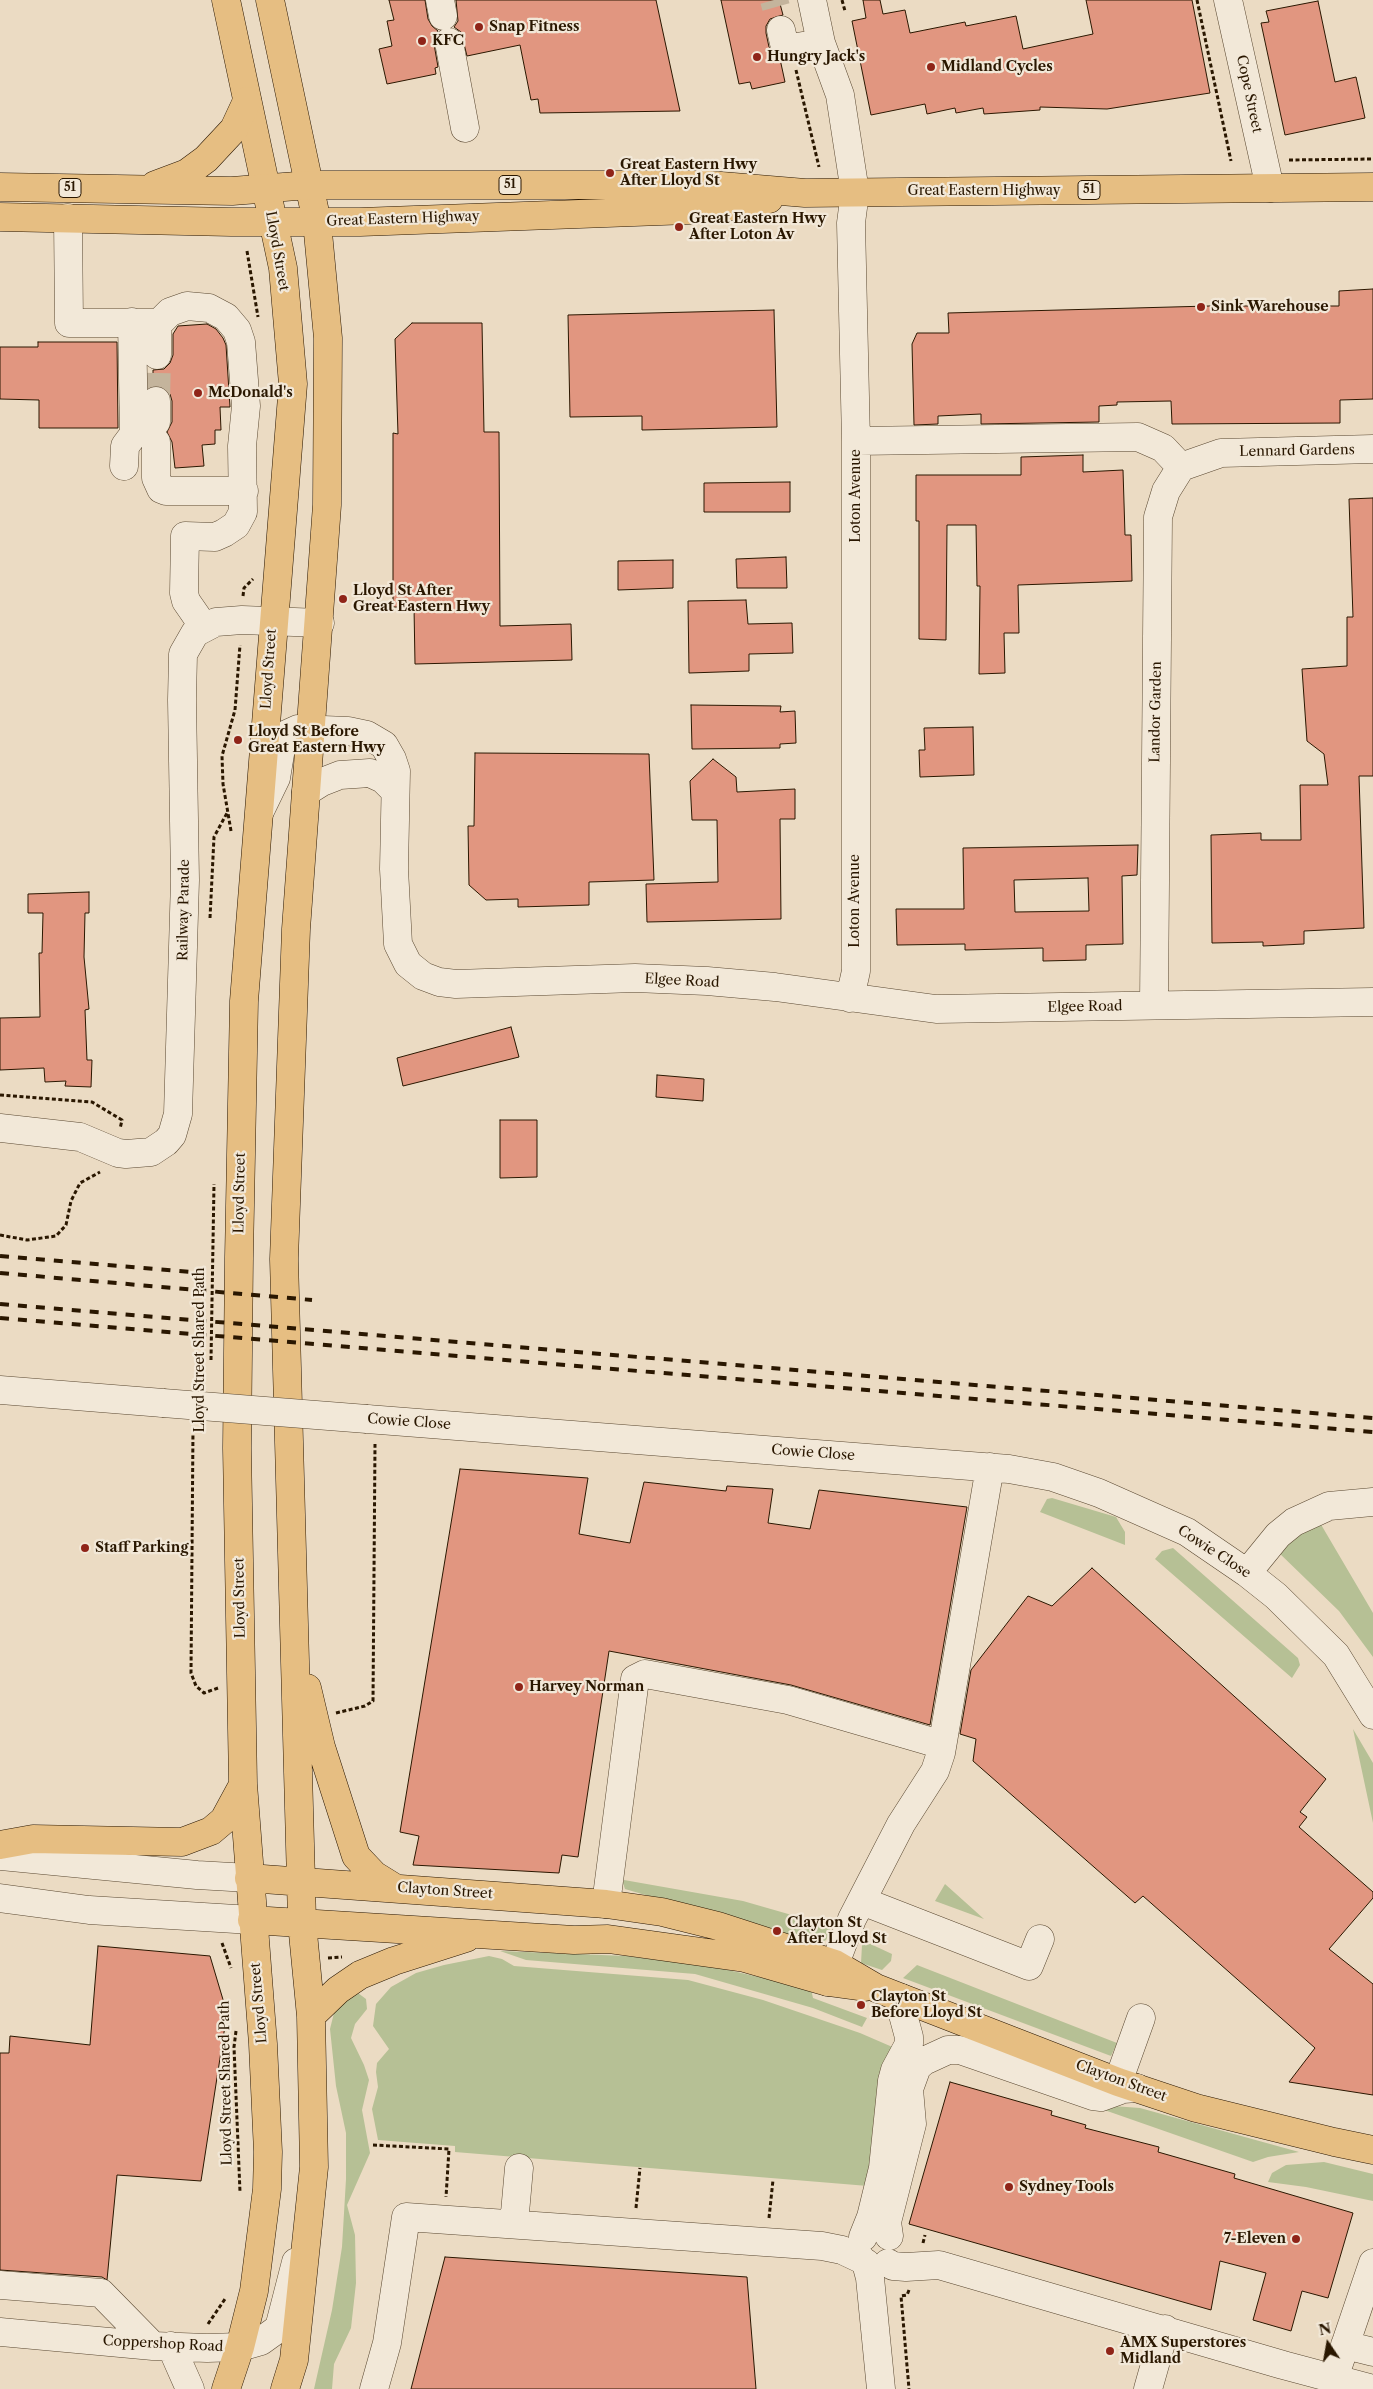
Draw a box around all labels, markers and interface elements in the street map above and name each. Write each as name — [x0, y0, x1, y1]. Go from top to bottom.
place label: Snap Fitness — [489, 19, 580, 35]
marker: Snap Fitness — [473, 21, 485, 33]
place label: KFC — [432, 33, 464, 49]
marker: KFC — [416, 35, 428, 47]
place label: Hungry Jack's — [767, 49, 865, 65]
marker: Hungry Jack's — [751, 51, 763, 63]
street label: Cope Street — [1233, 53, 1265, 135]
place label: Midland Cycles — [941, 59, 1053, 75]
marker: Midland Cycles — [925, 61, 937, 73]
place label: Great Eastern Hwy After Lloyd St — [620, 157, 757, 190]
marker: Great Eastern Hwy After Lloyd St — [604, 167, 616, 179]
road number: 51 — [499, 176, 521, 194]
road number: 51 — [59, 178, 81, 198]
road number: 51 — [1078, 180, 1100, 200]
street label: Great Eastern Highway — [907, 183, 1061, 199]
street label: Great Eastern Highway — [326, 208, 480, 230]
street label: Lloyd Street — [262, 210, 292, 292]
place label: Great Eastern Hwy After Loton Av — [689, 211, 826, 243]
marker: Great Eastern Hwy After Loton Av — [673, 221, 685, 233]
place label: Sink Warehouse — [1211, 299, 1329, 315]
marker: Sink Warehouse — [1195, 301, 1207, 313]
place label: McDonald's — [208, 385, 293, 401]
marker: McDonald's — [192, 387, 204, 399]
street label: Lennard Gardens — [1239, 442, 1355, 460]
street label: Loton Avenue — [848, 449, 864, 543]
place label: Lloyd St After Great Eastern Hwy — [353, 583, 490, 616]
marker: Lloyd St After Great Eastern Hwy — [337, 593, 349, 605]
street label: Lloyd Street — [258, 628, 280, 710]
street label: Landor Garden — [1147, 661, 1165, 763]
place label: Lloyd St Before Great Eastern Hwy — [248, 724, 385, 756]
marker: Lloyd St Before Great Eastern Hwy — [232, 734, 244, 746]
street label: Loton Avenue — [847, 854, 863, 948]
street label: Railway Parade — [175, 859, 193, 961]
street label: Elgee Road — [644, 971, 720, 991]
street label: Elgee Road — [1047, 998, 1123, 1016]
street label: Lloyd Street — [231, 1152, 249, 1234]
street label: Lloyd Street Shared Path — [192, 1267, 208, 1433]
street label: Cowie Close — [367, 1411, 451, 1433]
street label: Cowie Close — [771, 1442, 855, 1464]
street label: Cowie Close — [1174, 1522, 1254, 1582]
place label: Staff Parking — [95, 1540, 188, 1556]
marker: Staff Parking — [79, 1542, 91, 1554]
street label: Lloyd Street — [231, 1557, 249, 1639]
place label: Harvey Norman — [529, 1679, 644, 1695]
marker: Harvey Norman — [513, 1681, 525, 1693]
street label: Clayton Street — [397, 1879, 493, 1903]
place label: Clayton St After Lloyd St — [787, 1915, 887, 1948]
marker: Clayton St After Lloyd St — [771, 1925, 783, 1937]
street label: Lloyd Street — [247, 1962, 271, 2044]
place label: Clayton St Before Lloyd St — [871, 1989, 982, 2021]
marker: Clayton St Before Lloyd St — [855, 1999, 867, 2011]
street label: Lloyd Street Shared Path — [216, 2000, 236, 2166]
street label: Clayton Street — [1073, 2057, 1169, 2105]
place label: Sydney Tools — [1019, 2179, 1114, 2195]
marker: Sydney Tools — [1003, 2181, 1015, 2193]
place label: 7-Eleven — [1224, 2231, 1286, 2247]
marker: 7-Eleven — [1290, 2233, 1302, 2245]
north arrow — [1303, 2319, 1353, 2369]
text: N — [1317, 2319, 1333, 2339]
street label: Coppershop Road — [102, 2332, 224, 2356]
place label: AMX Superstores Midland — [1120, 2335, 1246, 2368]
marker: AMX Superstores Midland — [1104, 2345, 1116, 2357]

